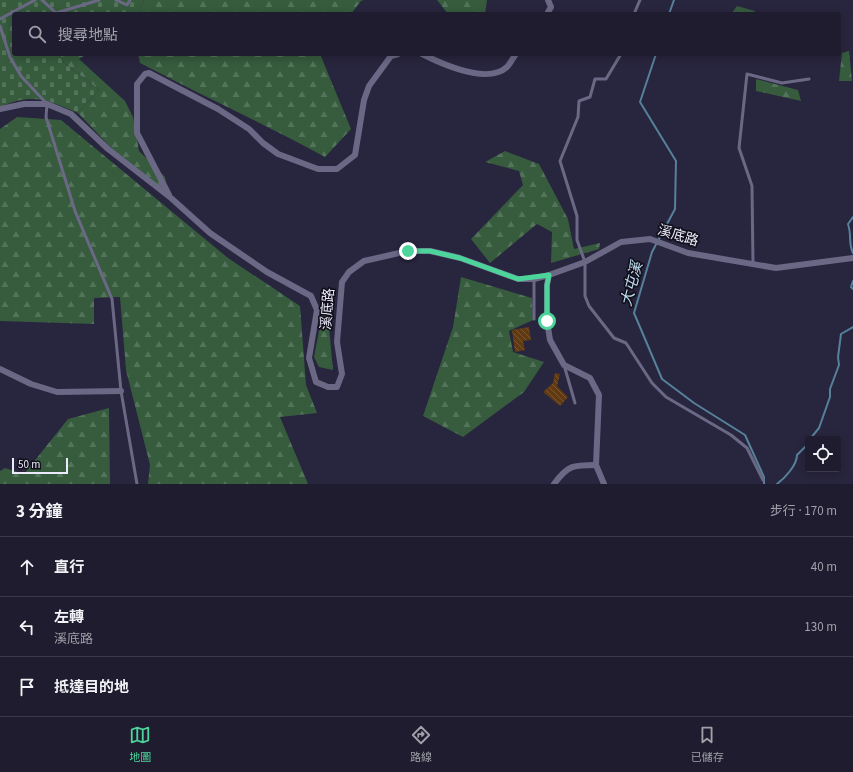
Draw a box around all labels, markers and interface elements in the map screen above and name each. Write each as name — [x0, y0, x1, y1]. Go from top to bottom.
search box — [12, 12, 841, 56]
icon: search — [26, 23, 48, 45]
text: 搜尋地點 — [58, 25, 118, 46]
street label: 溪底路 — [655, 220, 701, 252]
route end — [399, 242, 417, 260]
water label: 大屯溪 — [616, 258, 648, 308]
street label: 溪底路 — [316, 287, 340, 331]
route start — [538, 312, 556, 330]
map controls — [805, 436, 841, 472]
button: locate — [805, 436, 841, 472]
scale bar — [12, 456, 68, 475]
text: 50 m — [18, 457, 40, 472]
text: 3 分鐘 — [16, 500, 62, 524]
text: 步行 · 170 m — [770, 502, 837, 520]
icon: ahead — [16, 556, 38, 578]
text: 直行 — [54, 557, 84, 578]
text: 40 m — [811, 558, 837, 576]
text: 左轉 — [54, 607, 84, 628]
icon: left — [16, 616, 38, 638]
text: 130 m — [804, 618, 837, 636]
text: 溪底路 — [54, 630, 93, 648]
icon: arrive — [16, 676, 38, 698]
text: 抵達目的地 — [54, 677, 129, 698]
tab: 地圖 — [129, 724, 151, 765]
tab: 路線 — [410, 724, 432, 765]
tab: 已儲存 — [691, 724, 724, 765]

